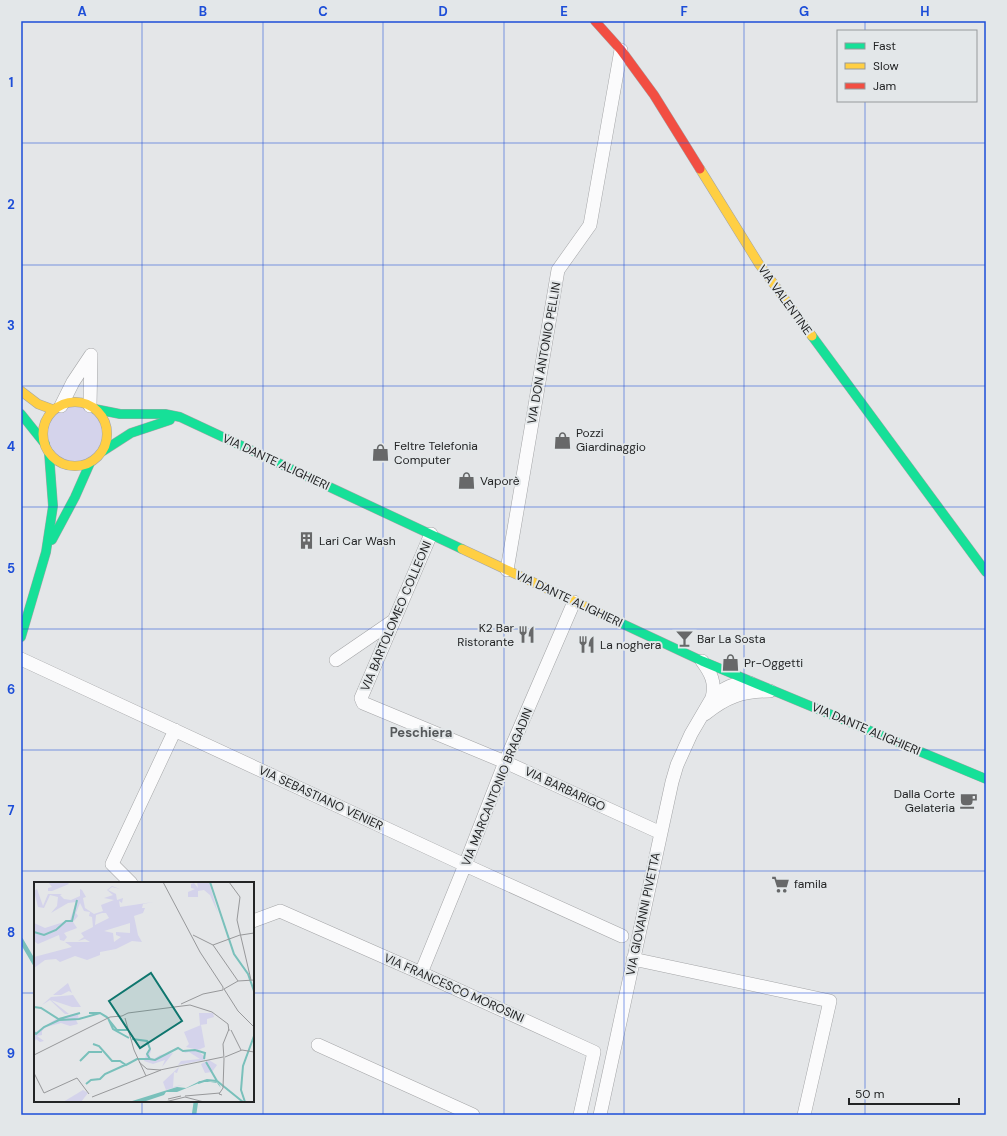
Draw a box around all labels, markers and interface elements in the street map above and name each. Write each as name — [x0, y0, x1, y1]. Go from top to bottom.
text: A — [77, 3, 87, 20]
text: B — [199, 3, 207, 20]
text: C — [318, 3, 328, 20]
text: D — [438, 3, 448, 20]
text: E — [560, 3, 568, 20]
text: F — [680, 3, 688, 20]
text: G — [799, 3, 809, 20]
text: H — [920, 3, 930, 20]
legend — [837, 30, 977, 102]
text: Fast — [873, 38, 896, 54]
text: Slow — [873, 58, 899, 74]
text: 1 — [9, 74, 13, 91]
text: Jam — [873, 78, 896, 94]
text: 2 — [7, 196, 15, 213]
street label: VIA VALENTINE — [754, 262, 816, 338]
street label: VIA DON ANTONIO PELLIN — [524, 281, 564, 425]
text: 3 — [7, 317, 15, 334]
place label: Pozzi Giardinaggio — [576, 425, 646, 455]
street label: VIA DANTE ALIGHIERI — [220, 430, 332, 494]
shop icon: Pozzi Giardinaggio — [553, 430, 573, 450]
text: 4 — [7, 438, 15, 455]
place label: Feltre Telefonia Computer — [394, 438, 478, 468]
shop icon: Feltre Telefonia Computer — [371, 443, 391, 463]
shop icon: Vaporè — [457, 471, 477, 491]
place label: Vaporè — [480, 473, 520, 489]
building icon: Lari Car Wash — [296, 531, 316, 551]
place label: Lari Car Wash — [319, 533, 396, 549]
street label: VIA BARTOLOMEO COLLEONI — [357, 538, 435, 694]
text: 5 — [7, 560, 15, 577]
street label: VIA DANTE ALIGHIERI — [513, 567, 625, 631]
place label: K2 Bar Ristorante — [457, 620, 515, 650]
restaurant icon: K2 Bar Ristorante — [517, 625, 537, 645]
bar icon: Bar La Sosta — [674, 629, 694, 649]
place label: Bar La Sosta — [697, 631, 766, 647]
restaurant icon: La noghera — [577, 635, 597, 655]
place label: La noghera — [600, 637, 661, 653]
shop icon: Pr-Oggetti — [721, 653, 741, 673]
place label: Pr-Oggetti — [744, 655, 803, 671]
text: 6 — [7, 681, 15, 698]
street label: VIA DANTE ALIGHIERI — [809, 699, 923, 759]
street label: VIA MARCANTONIO BRAGADIN — [458, 706, 536, 868]
district label: Peschiera — [390, 724, 452, 741]
street label: VIA SEBASTIANO VENIER — [256, 762, 386, 834]
street label: VIA BARBARIGO — [522, 763, 608, 815]
place label: Dalla Corte Gelateria — [894, 786, 955, 816]
cafe icon: Dalla Corte Gelateria — [958, 791, 978, 811]
text: 7 — [8, 802, 15, 819]
street label: VIA GIOVANNI PIVETTA — [622, 851, 664, 977]
supermarket icon: famila — [771, 874, 791, 894]
place label: famila — [794, 876, 827, 892]
inset map — [34, 882, 254, 1102]
text: 8 — [7, 924, 15, 941]
street label: VIA FRANCESCO MOROSINI — [381, 950, 527, 1026]
text: 9 — [7, 1045, 15, 1062]
scale bar — [849, 1080, 959, 1106]
text: 50 m — [855, 1086, 884, 1102]

